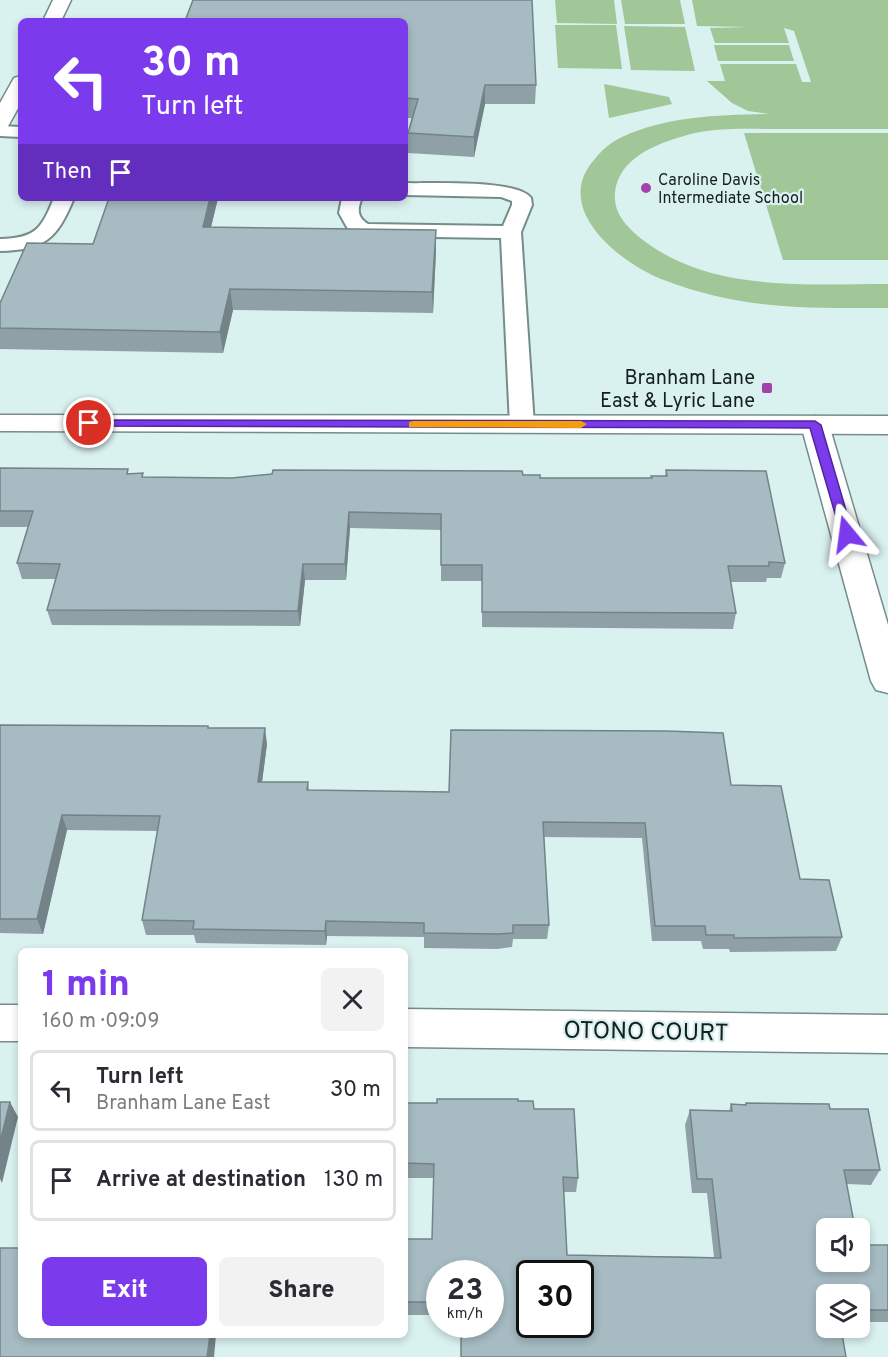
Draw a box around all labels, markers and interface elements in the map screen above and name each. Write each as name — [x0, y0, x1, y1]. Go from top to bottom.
text: 30 m — [141, 38, 240, 91]
icon: left — [42, 42, 120, 120]
text: Turn left — [141, 90, 243, 124]
icon: arrive — [104, 156, 137, 189]
text: Then — [42, 159, 92, 186]
place label: Caroline Davis Intermediate School — [658, 171, 803, 209]
marker: Caroline Davis Intermediate School — [639, 181, 653, 195]
place label: Branham Lane East & Lyric Lane — [600, 366, 755, 415]
marker: Branham Lane East & Lyric Lane — [760, 381, 774, 395]
pin — [63, 397, 114, 448]
icon: arrive — [72, 406, 105, 439]
position arrow — [815, 502, 879, 566]
text: 1 min — [42, 963, 130, 1009]
button: close — [321, 968, 384, 1031]
text: 160 m · 09:09 — [42, 1009, 159, 1035]
street label: OTONO COURT — [563, 1017, 729, 1049]
text: Turn left — [96, 1064, 184, 1091]
icon: left — [45, 1074, 78, 1107]
text: 30 m — [330, 1077, 381, 1104]
text: Branham Lane East — [96, 1091, 270, 1117]
icon: arrive — [45, 1164, 78, 1197]
text: Arrive at destination — [96, 1167, 306, 1194]
text: 130 m — [324, 1167, 383, 1194]
map controls — [816, 1218, 870, 1338]
button: sound — [816, 1218, 870, 1272]
button: Exit — [42, 1257, 207, 1326]
button: Share — [219, 1257, 384, 1326]
speed limit sign: 30 — [516, 1260, 594, 1338]
text: 23 — [447, 1273, 483, 1310]
button: layers — [816, 1284, 870, 1338]
text: km/h — [447, 1305, 483, 1324]

